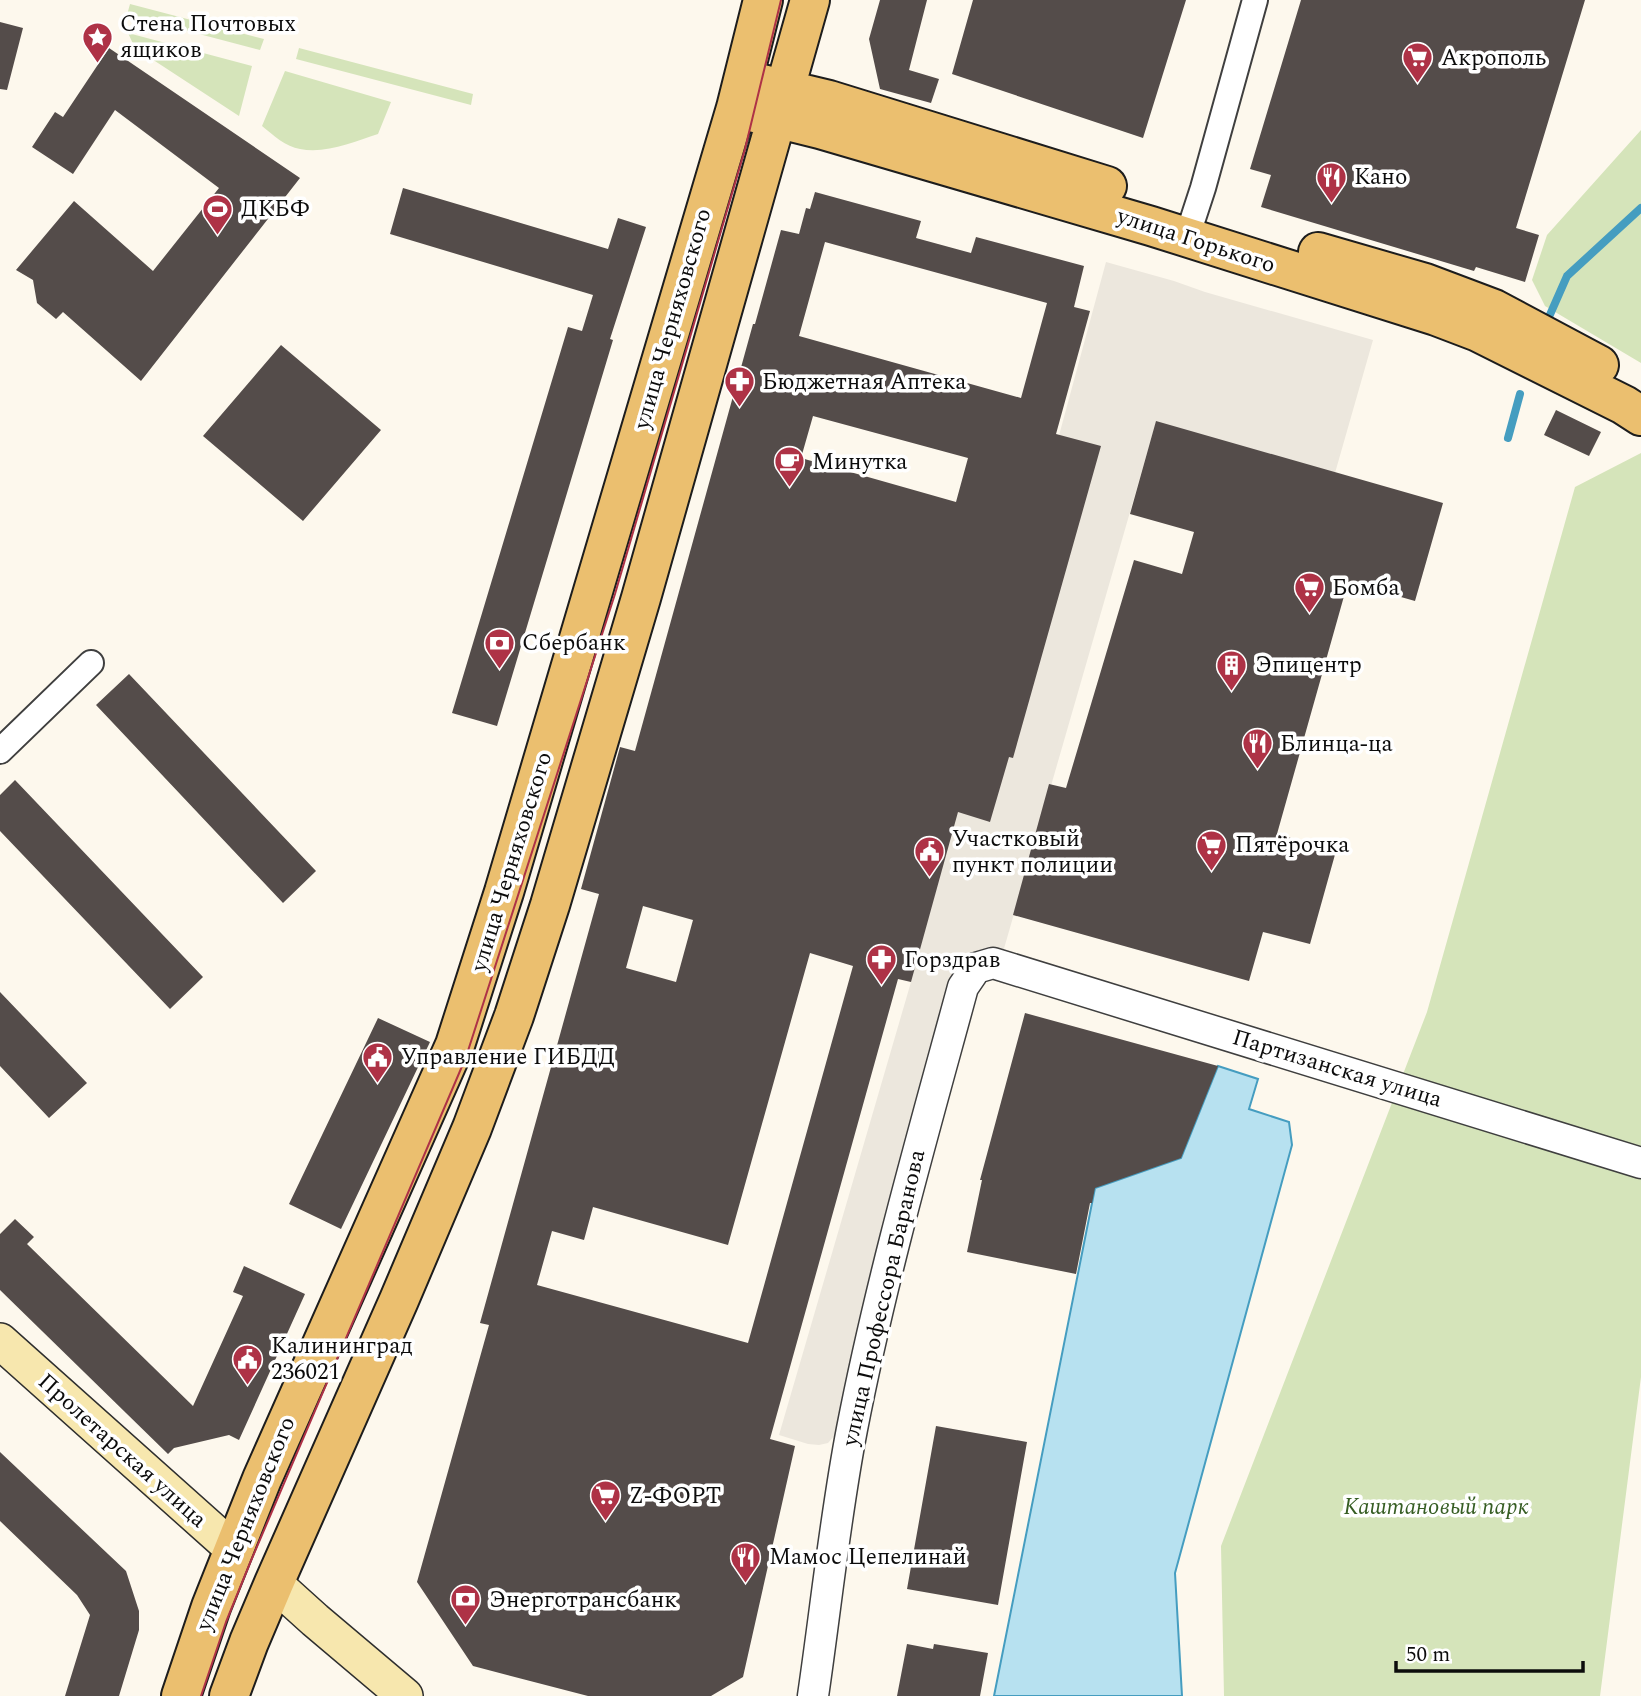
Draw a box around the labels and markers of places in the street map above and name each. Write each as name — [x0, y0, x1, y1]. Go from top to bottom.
place label: Стена Почтовых ящиков — [120, 7, 296, 68]
place icon: Стена Почтовых ящиков — [80, 20, 114, 64]
supermarket icon: Акрополь — [1401, 41, 1435, 85]
place label: Акрополь — [1441, 41, 1546, 76]
restaurant icon: Кано — [1314, 160, 1348, 204]
place label: Кано — [1354, 160, 1407, 195]
sports icon: ДКБФ — [201, 192, 235, 236]
place label: ДКБФ — [241, 192, 310, 227]
pharmacy icon: Бюджетная Аптека — [722, 365, 756, 409]
place label: Бюджетная Аптека — [762, 365, 967, 400]
cafe icon: Минутка — [772, 445, 806, 489]
place label: Минутка — [812, 445, 908, 480]
supermarket icon: Бомба — [1292, 571, 1326, 615]
place label: Бомба — [1332, 571, 1400, 606]
bank icon: Сбербанк — [482, 626, 516, 670]
place label: Сбербанк — [522, 626, 626, 661]
building icon: Эпицентр — [1215, 648, 1249, 692]
place label: Эпицентр — [1255, 648, 1362, 683]
restaurant icon: Блинца-ца — [1240, 727, 1274, 771]
place label: Блинца-ца — [1280, 727, 1393, 762]
place label: Участковый пункт полиции — [952, 822, 1113, 883]
supermarket icon: Пятёрочка — [1195, 828, 1229, 872]
place label: Пятёрочка — [1235, 828, 1350, 863]
public building icon: Участковый пункт полиции — [912, 835, 946, 879]
pharmacy icon: Горздрав — [864, 943, 898, 987]
place label: Горздрав — [904, 943, 1000, 978]
public building icon: Управление ГИБДД — [361, 1040, 395, 1084]
place label: Управление ГИБДД — [401, 1040, 615, 1075]
place label: Калининград 236021 — [271, 1329, 413, 1390]
public building icon: Калининград 236021 — [231, 1342, 265, 1386]
supermarket icon: Z-ФОРТ — [589, 1479, 623, 1523]
place label: Z-ФОРТ — [629, 1479, 721, 1514]
restaurant icon: Мамос Цепелинай — [729, 1540, 763, 1584]
place label: Мамос Цепелинай — [769, 1540, 966, 1575]
bank icon: Энерготрансбанк — [449, 1583, 483, 1627]
place label: Энерготрансбанк — [489, 1583, 677, 1618]

